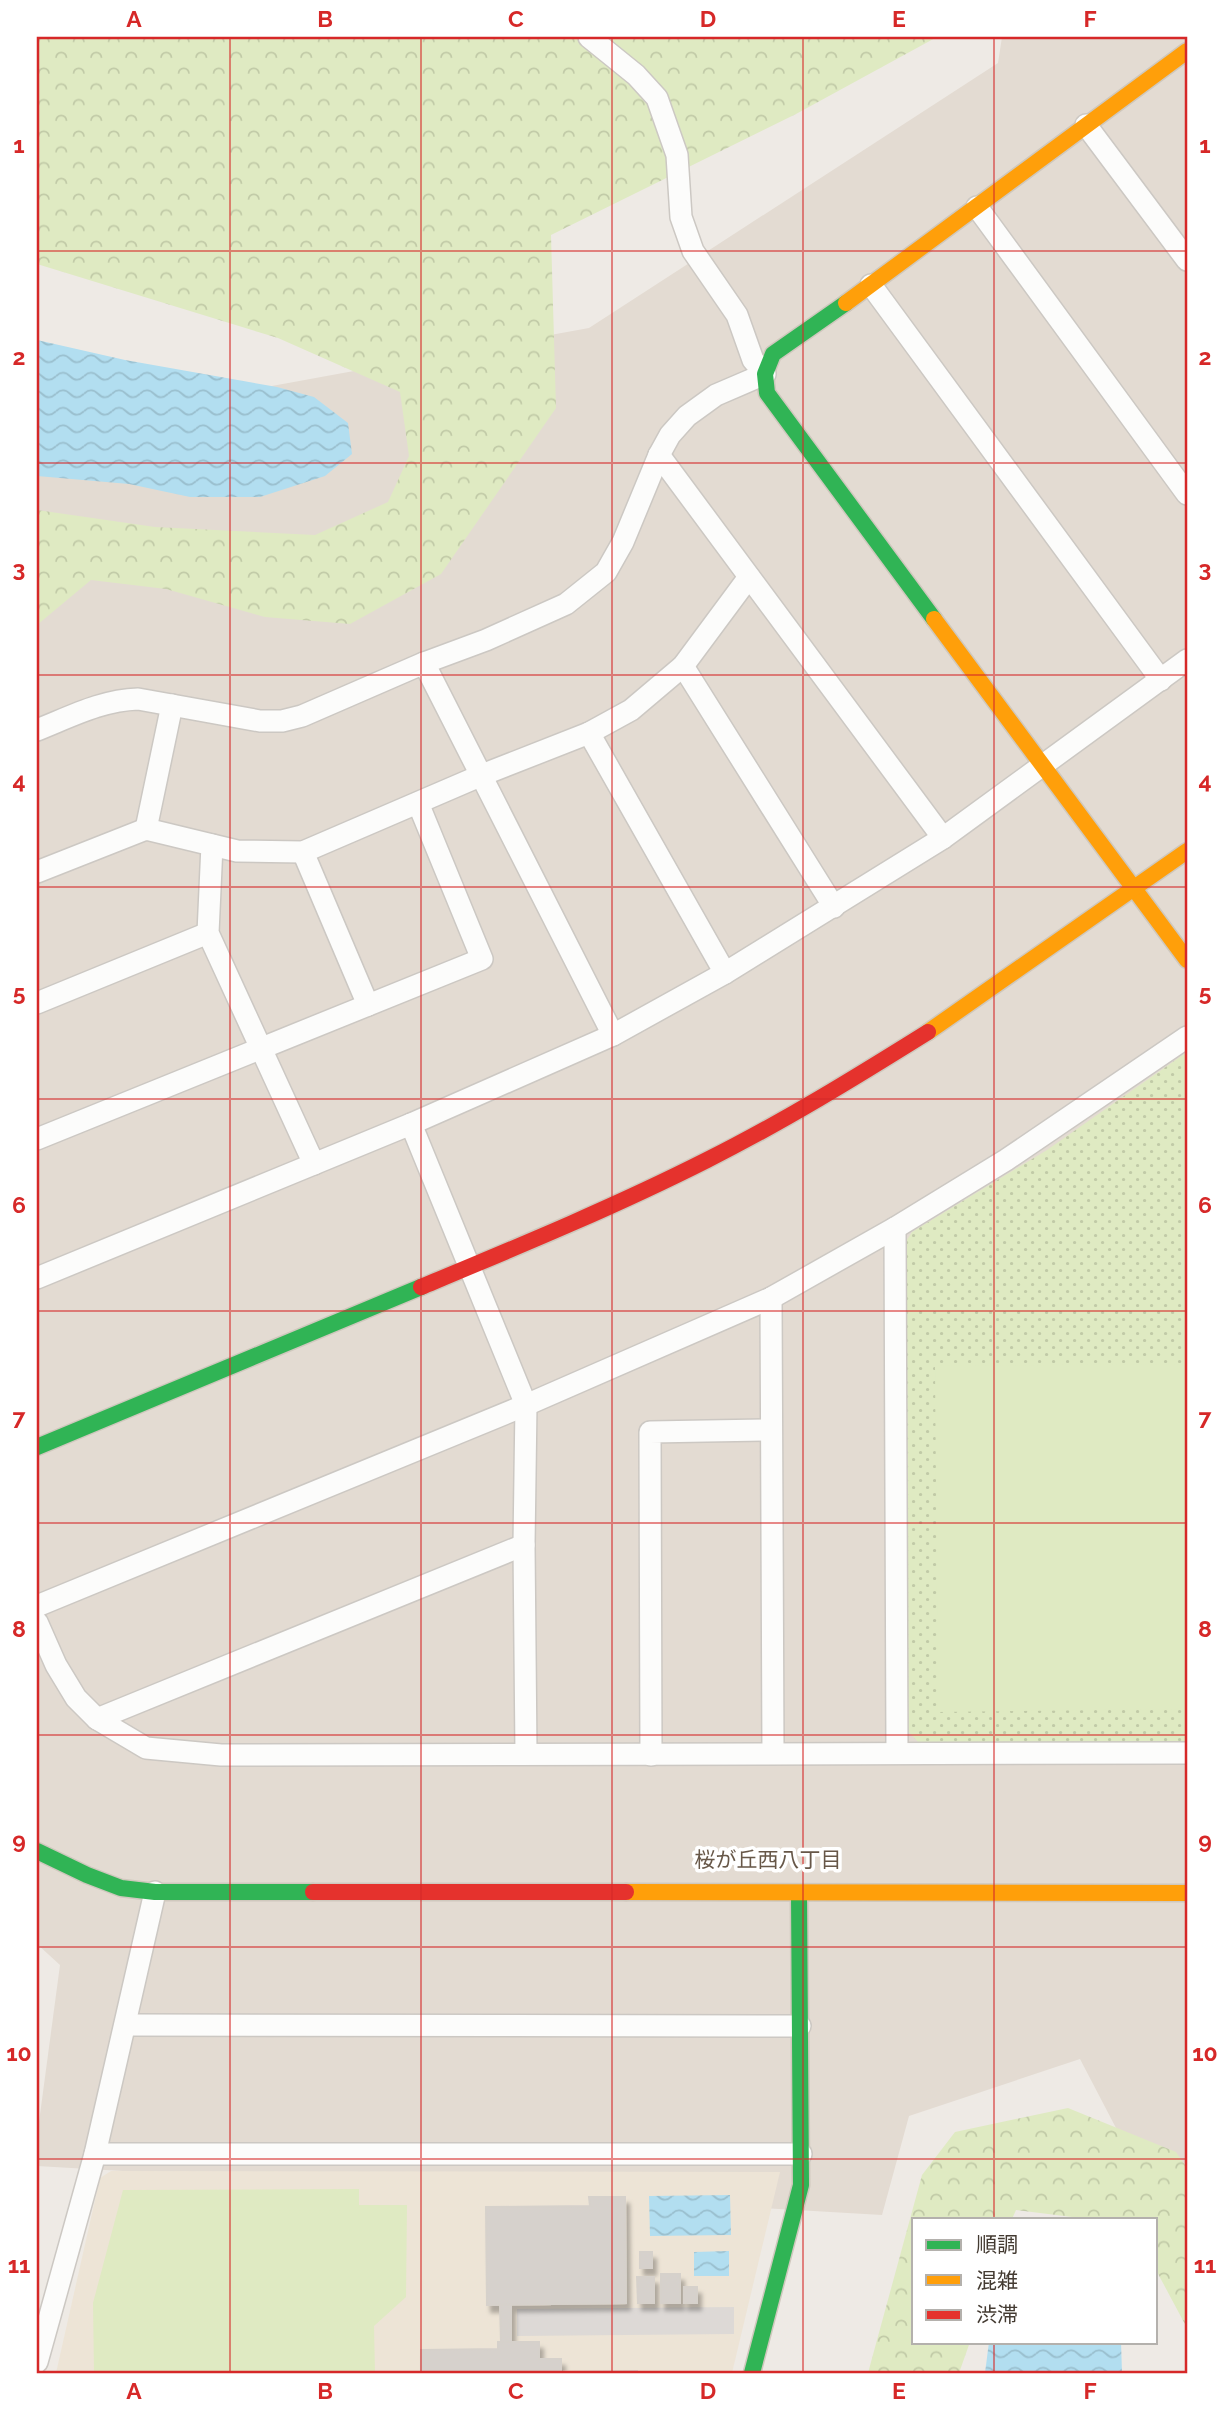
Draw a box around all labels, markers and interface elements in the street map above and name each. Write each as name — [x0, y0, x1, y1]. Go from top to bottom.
text: A — [126, 5, 142, 32]
text: B — [317, 5, 333, 32]
text: C — [508, 5, 524, 32]
text: D — [700, 5, 716, 32]
text: E — [892, 5, 906, 32]
text: F — [1083, 5, 1097, 32]
text: 1 — [13, 131, 25, 158]
text: 1 — [1199, 131, 1211, 158]
text: 2 — [13, 343, 25, 370]
text: 2 — [1199, 343, 1211, 370]
text: 3 — [13, 555, 25, 582]
text: 3 — [1199, 555, 1211, 582]
text: 4 — [12, 767, 26, 794]
text: 4 — [1198, 767, 1212, 794]
text: 5 — [13, 979, 26, 1006]
text: 5 — [1199, 979, 1212, 1006]
text: 6 — [12, 1191, 26, 1218]
text: 6 — [1198, 1191, 1212, 1218]
text: 7 — [13, 1403, 26, 1430]
text: 7 — [1199, 1403, 1212, 1430]
text: 8 — [12, 1615, 26, 1642]
text: 8 — [1198, 1615, 1212, 1642]
text: 9 — [12, 1827, 26, 1854]
text: 9 — [1198, 1827, 1212, 1854]
district label: 桜が丘西八丁目 — [695, 1847, 842, 1872]
text: 10 — [6, 2039, 32, 2066]
text: 10 — [1192, 2039, 1218, 2066]
legend — [912, 2218, 1158, 2344]
text: 順調 — [976, 2232, 1018, 2257]
text: 11 — [8, 2251, 30, 2278]
text: 11 — [1194, 2251, 1216, 2278]
text: 混雑 — [976, 2268, 1018, 2293]
text: 渋滞 — [976, 2302, 1018, 2327]
text: A — [126, 2377, 142, 2404]
text: B — [317, 2377, 333, 2404]
text: C — [508, 2377, 524, 2404]
text: D — [700, 2377, 716, 2404]
text: E — [892, 2377, 906, 2404]
text: F — [1083, 2377, 1097, 2404]

